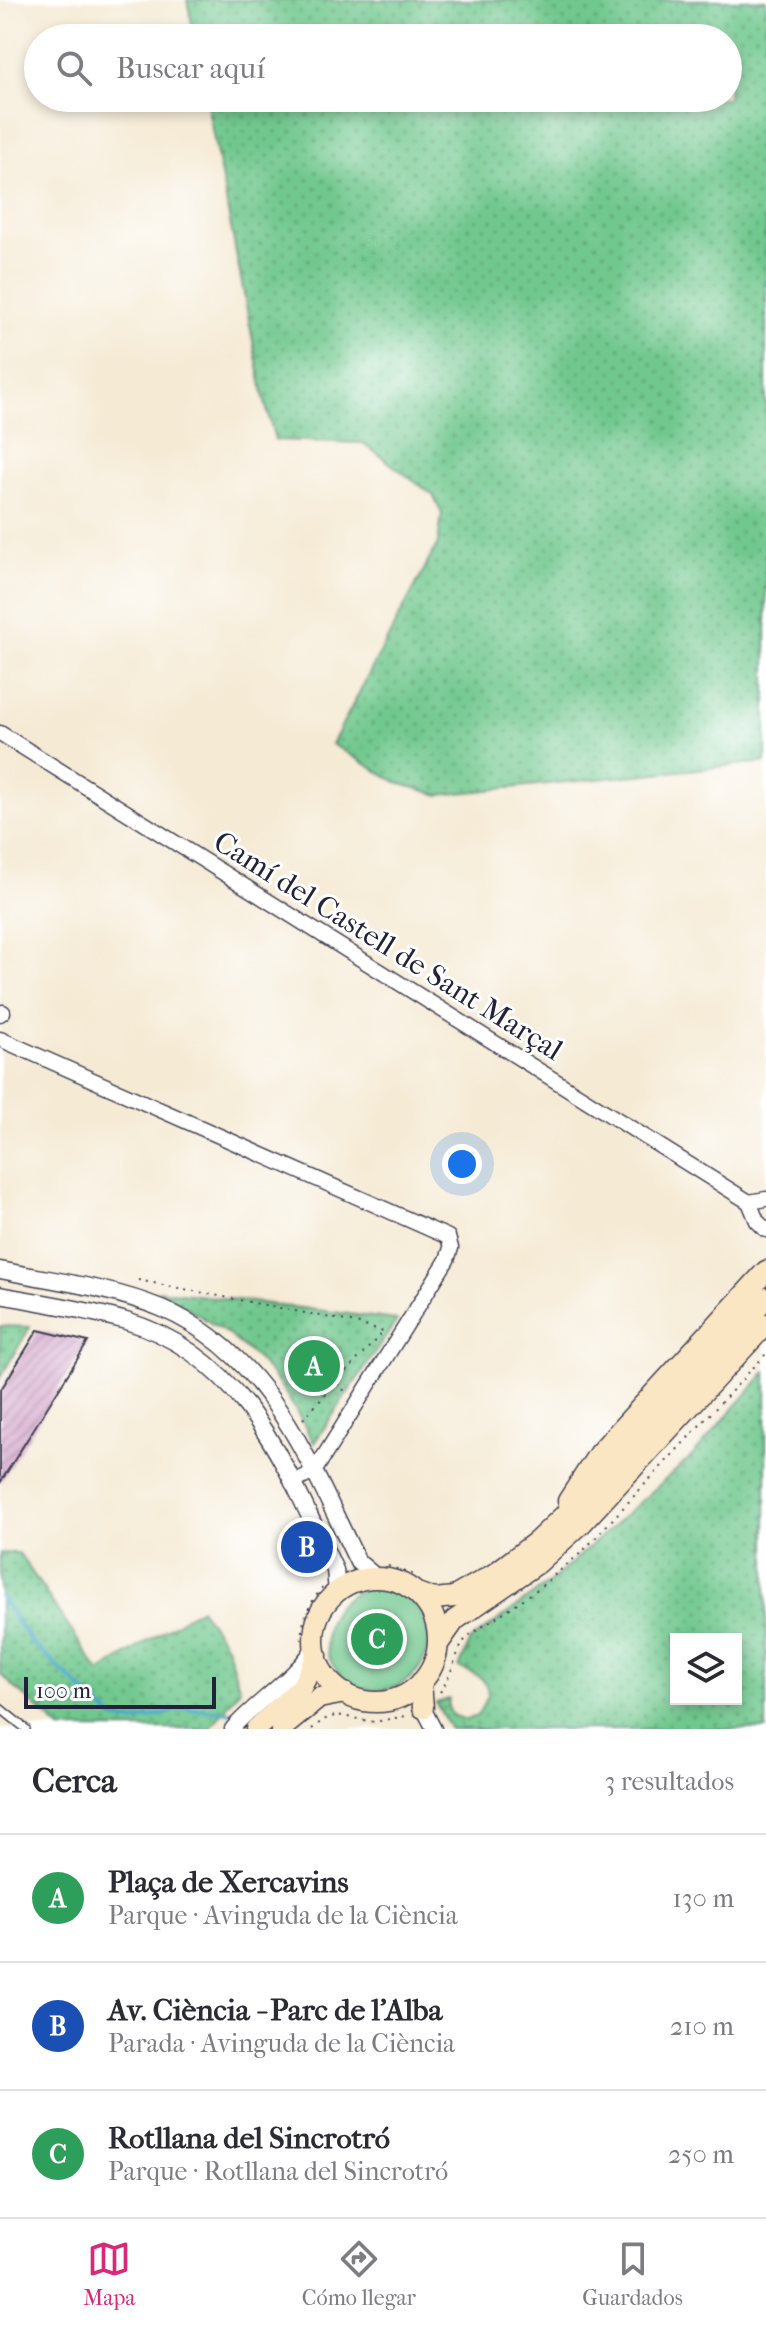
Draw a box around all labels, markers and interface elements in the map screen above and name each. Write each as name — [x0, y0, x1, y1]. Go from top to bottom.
search box — [24, 24, 742, 112]
icon: search — [52, 46, 96, 90]
text: Buscar aquí — [116, 51, 265, 86]
street label: Camí del Castell de Sant Marçal — [207, 824, 569, 1068]
your location — [442, 1144, 482, 1184]
pin: A — [288, 1336, 340, 1396]
pin: B — [281, 1517, 333, 1577]
pin: C — [351, 1609, 403, 1669]
map controls — [670, 1633, 742, 1705]
button: layers — [670, 1633, 742, 1705]
scale bar — [24, 1673, 216, 1709]
text: 100 m — [36, 1678, 91, 1704]
text: Cerca — [32, 1761, 117, 1801]
text: 3 resultados — [604, 1766, 734, 1797]
text: Plaça de Xercavins — [108, 1865, 349, 1900]
text: A — [50, 1883, 66, 1914]
text: 130 m — [673, 1883, 734, 1914]
text: Parque · Avinguda de la Ciència — [108, 1900, 458, 1931]
text: Av. Ciència - Parc de l'Alba — [108, 1993, 442, 2028]
text: B — [50, 2011, 66, 2042]
text: 210 m — [670, 2011, 734, 2042]
text: Parada · Avinguda de la Ciència — [108, 2028, 455, 2059]
text: Rotllana del Sincrotró — [108, 2121, 390, 2156]
text: C — [49, 2139, 67, 2170]
text: 250 m — [668, 2139, 734, 2170]
text: Parque · Rotllana del Sincrotró — [108, 2156, 448, 2187]
tab: Mapa — [83, 2237, 136, 2311]
tab: Cómo llegar — [302, 2237, 416, 2311]
tab: Guardados — [582, 2237, 683, 2311]

